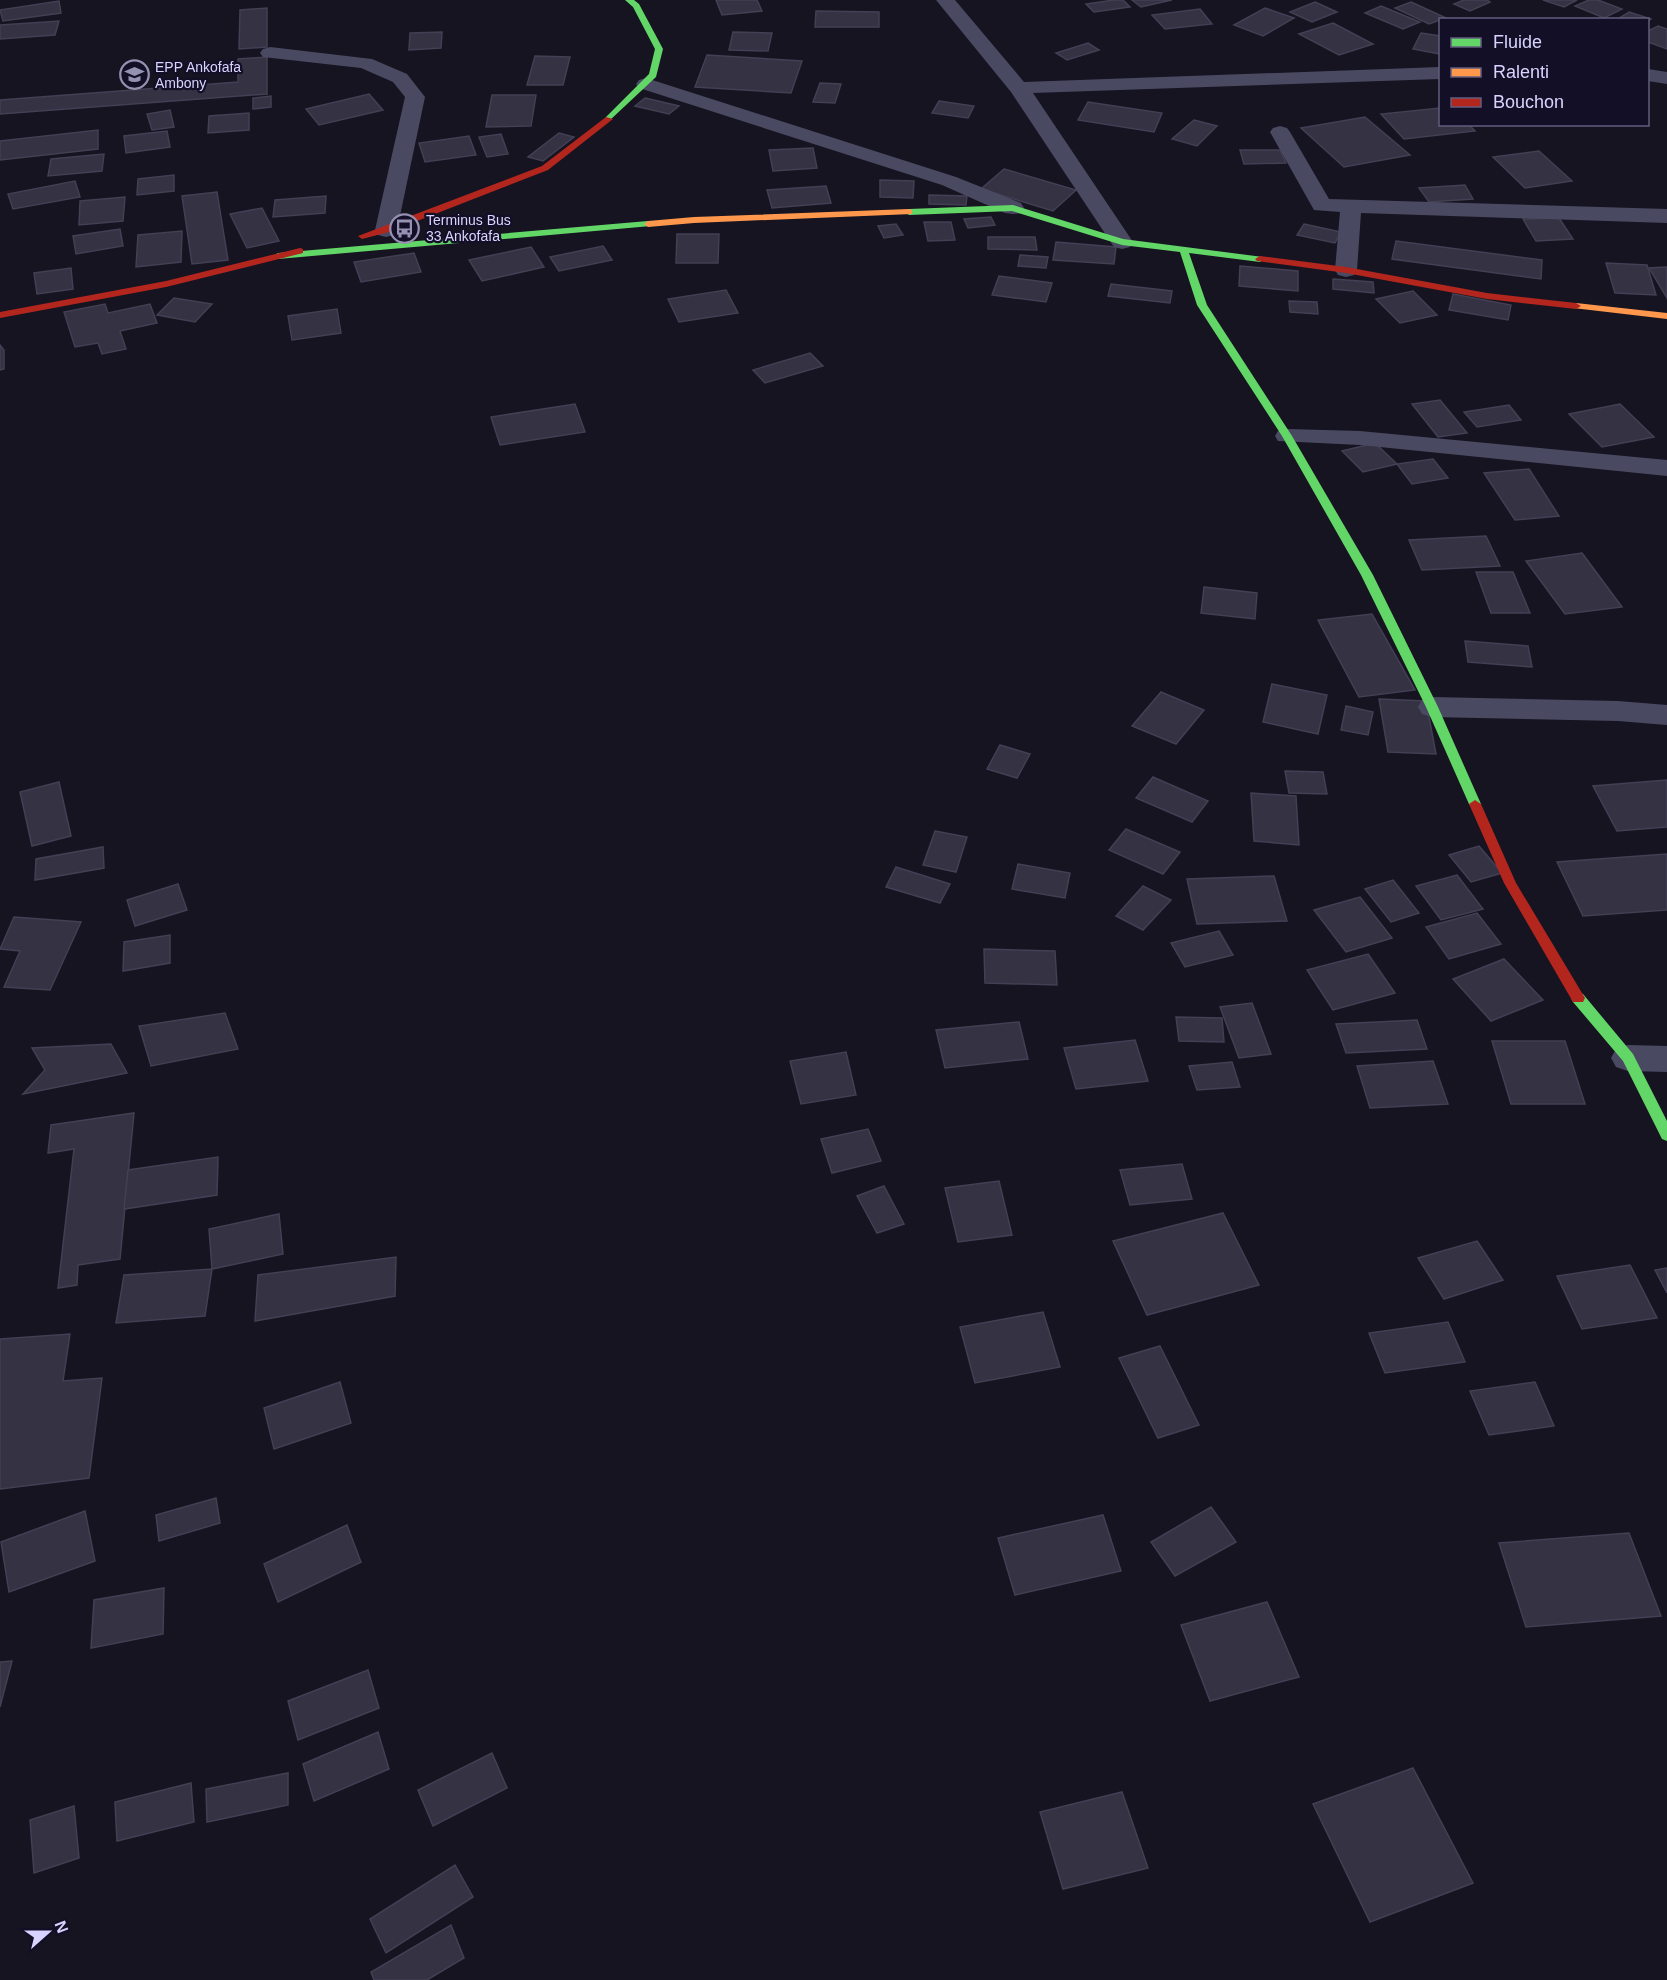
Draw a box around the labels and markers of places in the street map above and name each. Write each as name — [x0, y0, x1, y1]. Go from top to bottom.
school or university icon: EPP Ankofafa Ambony — [118, 59, 150, 91]
place label: EPP Ankofafa Ambony — [155, 59, 241, 91]
bus stop icon: Terminus Bus 33 Ankofafa — [389, 212, 421, 244]
place label: Terminus Bus 33 Ankofafa — [426, 212, 511, 244]

